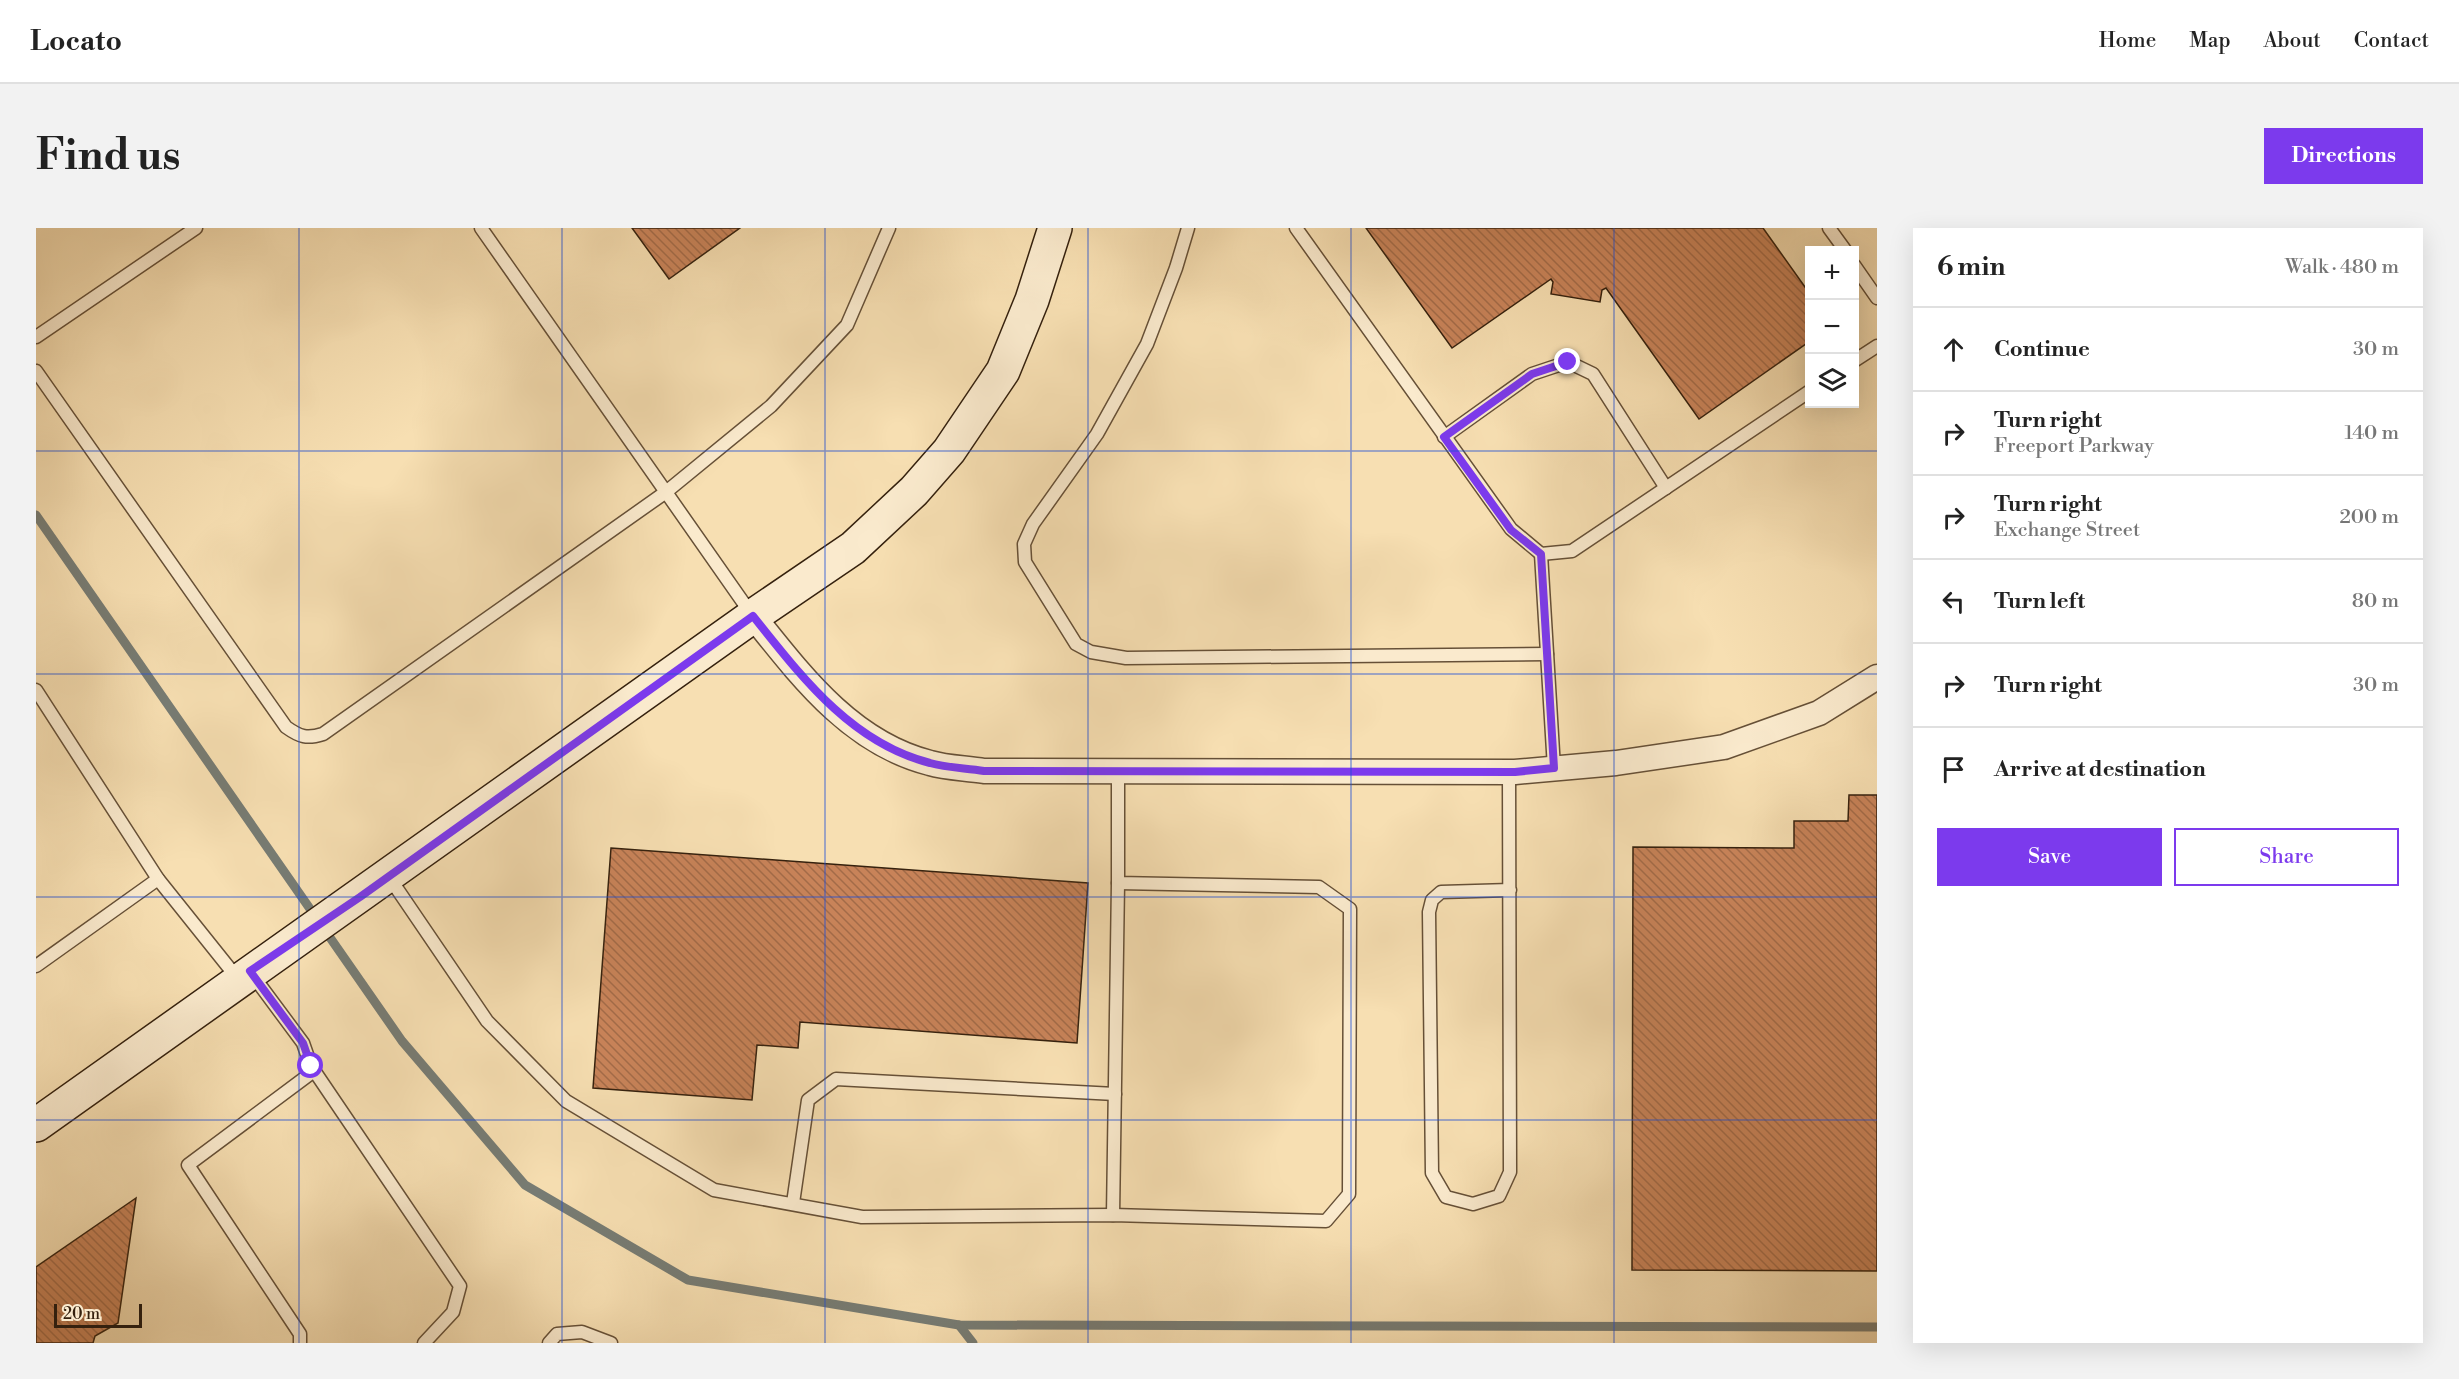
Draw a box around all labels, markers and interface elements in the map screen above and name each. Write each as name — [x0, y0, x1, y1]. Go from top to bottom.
text: Locato — [30, 24, 122, 59]
text: Home — [2099, 28, 2156, 54]
text: Map — [2189, 28, 2231, 54]
text: About — [2264, 28, 2321, 54]
text: Contact — [2354, 28, 2429, 54]
button: Directions — [2264, 128, 2423, 184]
text: Find us — [36, 130, 180, 183]
map controls — [1805, 246, 1859, 408]
button: + — [1805, 246, 1859, 300]
text: 6 min — [1937, 251, 2005, 283]
text: Walk · 480 m — [2285, 255, 2399, 280]
button: − — [1805, 300, 1859, 354]
icon: ahead — [1937, 333, 1970, 366]
text: Continue — [1994, 336, 2090, 363]
text: 30 m — [2353, 337, 2399, 362]
route end — [1554, 348, 1580, 374]
button: layers — [1805, 354, 1859, 408]
text: Turn right — [1994, 407, 2102, 434]
icon: right — [1937, 417, 1970, 450]
text: 140 m — [2344, 421, 2399, 446]
text: Freeport Parkway — [1994, 434, 2154, 459]
text: Turn right — [1994, 491, 2102, 518]
icon: right — [1937, 501, 1970, 534]
text: 200 m — [2339, 505, 2399, 530]
text: Exchange Street — [1994, 518, 2140, 543]
icon: left — [1937, 585, 1970, 618]
text: Turn left — [1994, 588, 2085, 615]
text: 80 m — [2352, 589, 2399, 614]
icon: right — [1937, 669, 1970, 702]
text: Turn right — [1994, 672, 2102, 699]
text: 30 m — [2353, 673, 2399, 698]
icon: arrive — [1937, 753, 1970, 786]
text: Arrive at destination — [1994, 756, 2206, 783]
button: Save — [1937, 828, 2162, 886]
button: Share — [2174, 828, 2399, 886]
route start — [297, 1052, 323, 1078]
scale bar — [54, 1301, 142, 1328]
text: 20 m — [63, 1304, 100, 1324]

